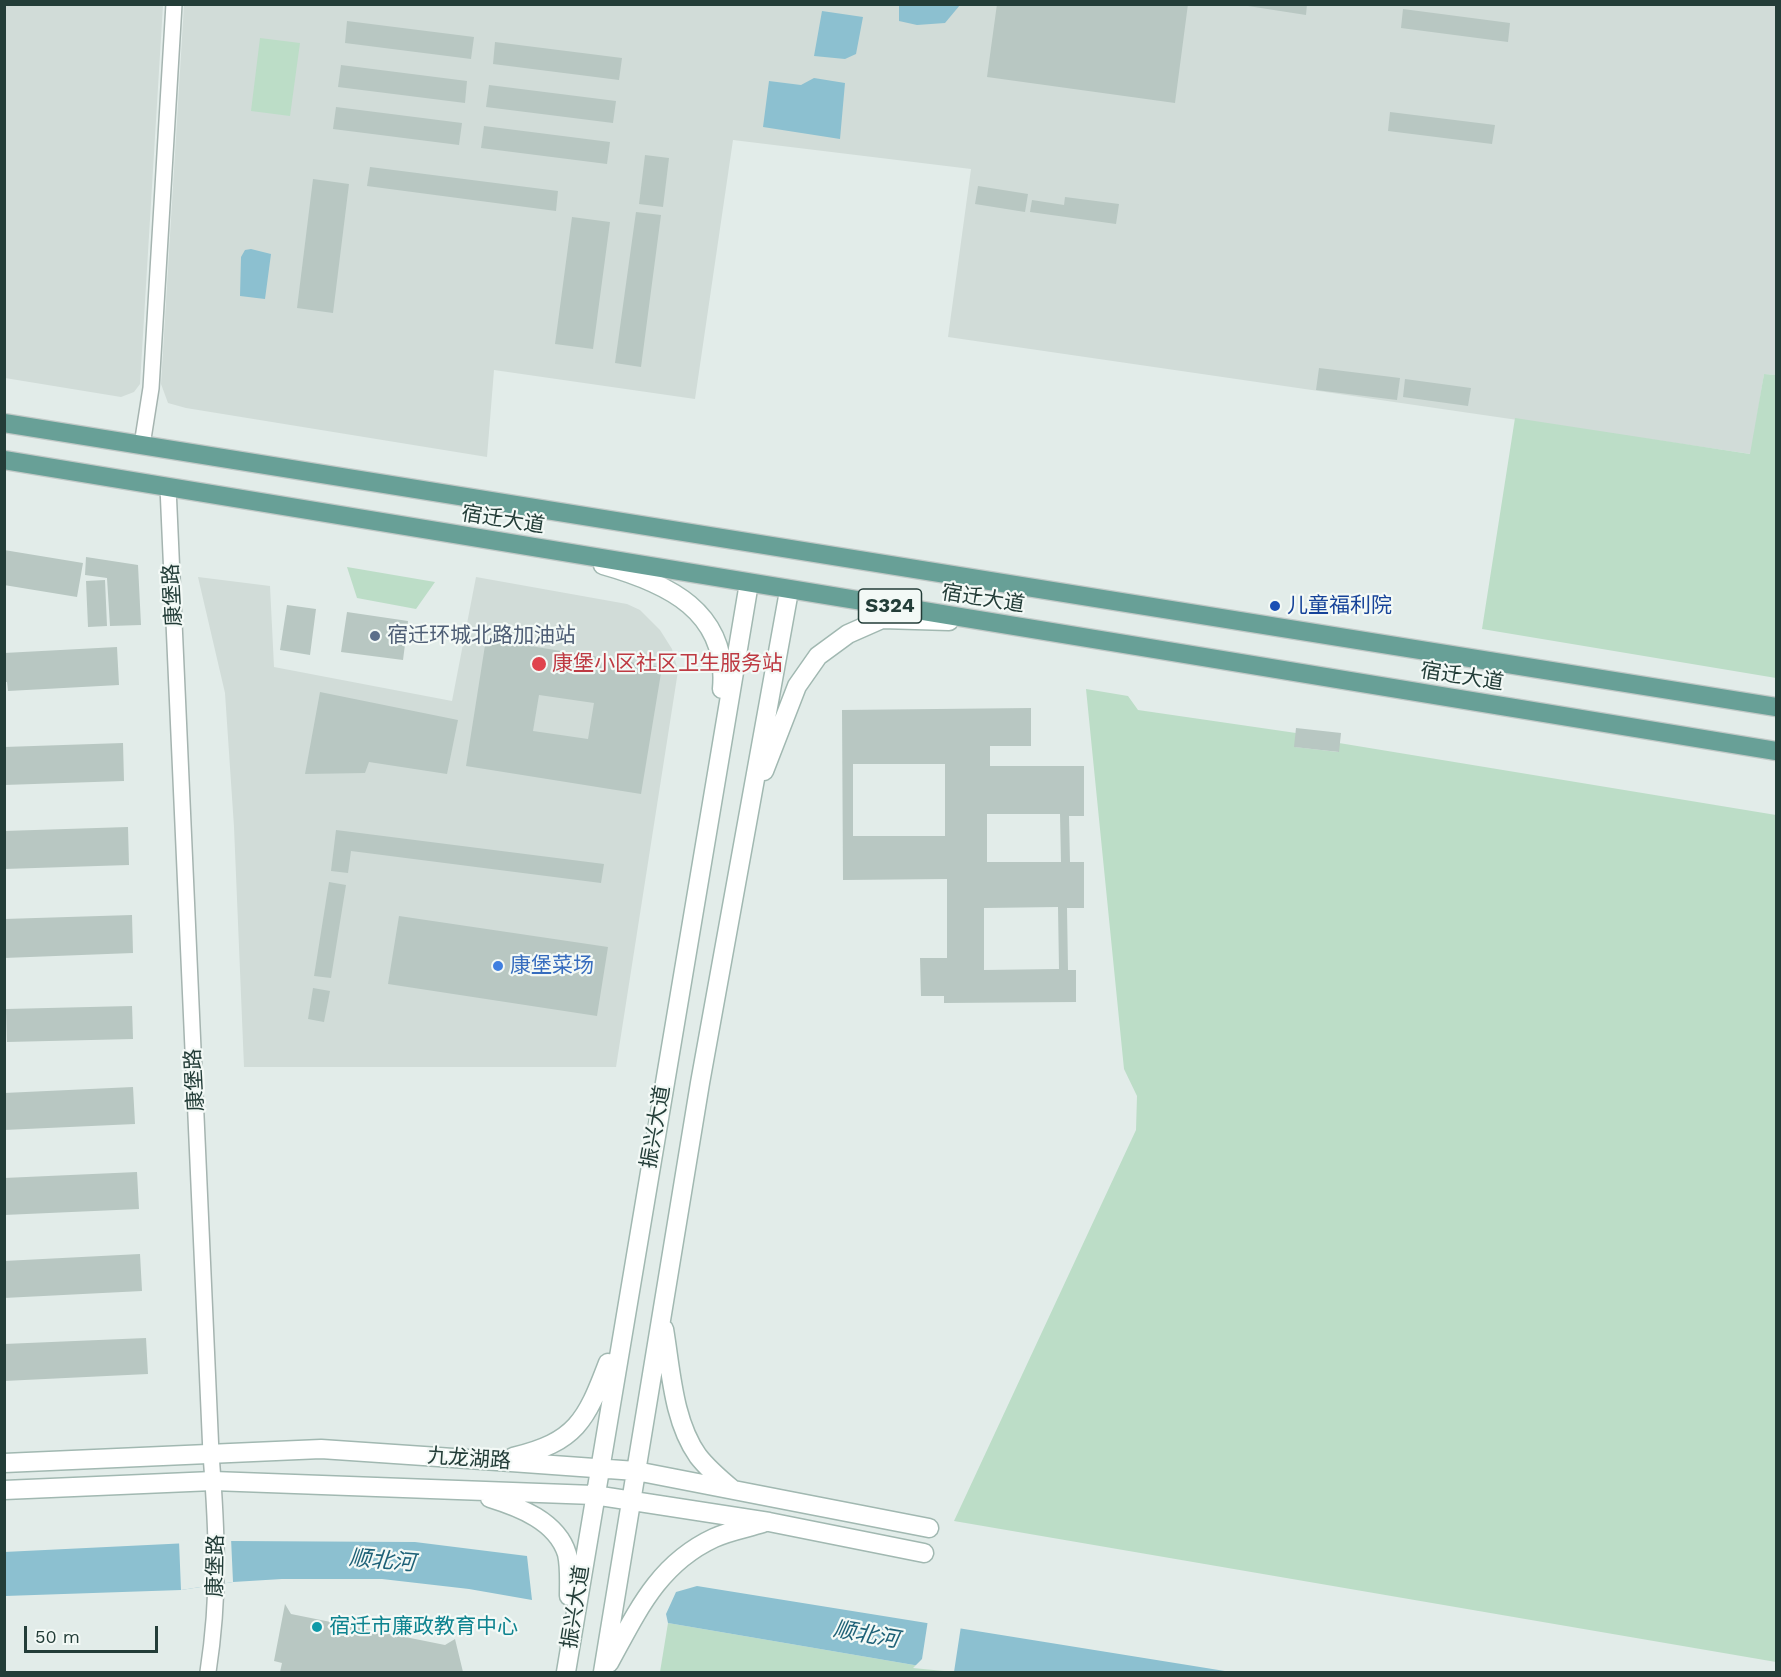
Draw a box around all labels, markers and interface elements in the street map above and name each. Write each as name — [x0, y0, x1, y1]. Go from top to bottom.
street label: 宿迁大道 — [460, 501, 546, 539]
street label: 康堡路 — [159, 563, 187, 627]
street label: 宿迁大道 — [940, 580, 1026, 618]
road number: S324 — [858, 589, 922, 623]
place label: 儿童福利院 — [1287, 593, 1392, 619]
marker: 儿童福利院 — [1268, 599, 1282, 613]
place label: 宿迁环城北路加油站 — [387, 623, 576, 649]
marker: 宿迁环城北路加油站 — [368, 629, 382, 643]
place label: 康堡小区社区卫生服务站 — [552, 651, 783, 677]
marker: 康堡小区社区卫生服务站 — [530, 655, 548, 673]
street label: 宿迁大道 — [1419, 658, 1505, 696]
place label: 康堡菜场 — [510, 953, 594, 979]
marker: 康堡菜场 — [491, 959, 505, 973]
street label: 康堡路 — [181, 1048, 209, 1112]
street label: 振兴大道 — [636, 1083, 676, 1171]
street label: 九龙湖路 — [426, 1444, 512, 1474]
street label: 康堡路 — [203, 1534, 229, 1598]
water label: 顺北河 — [348, 1545, 416, 1577]
street label: 振兴大道 — [557, 1564, 595, 1650]
scale bar — [27, 1614, 160, 1652]
place label: 宿迁市廉政教育中心 — [329, 1614, 518, 1640]
water label: 顺北河 — [831, 1616, 901, 1654]
marker: 宿迁市廉政教育中心 — [310, 1620, 324, 1634]
text: 50 m — [35, 1626, 80, 1647]

